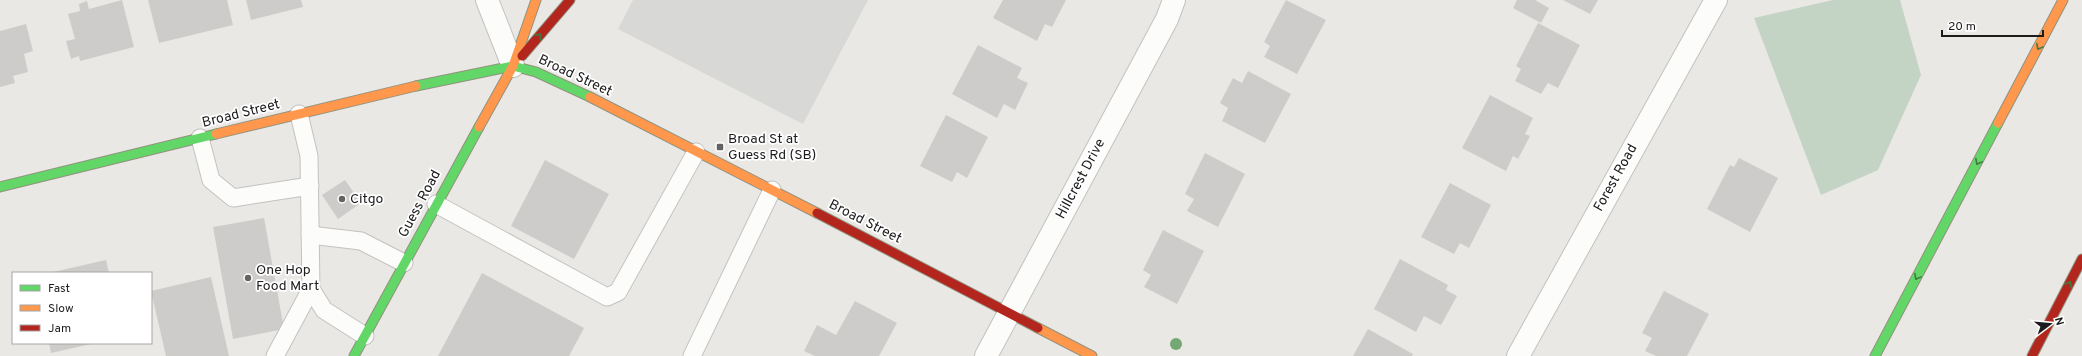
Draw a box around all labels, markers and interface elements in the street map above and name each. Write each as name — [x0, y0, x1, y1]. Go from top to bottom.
scale bar — [1942, 12, 2043, 38]
text: 20 m — [1948, 19, 1976, 35]
one-way arrow — [534, 33, 541, 41]
one-way arrow — [2036, 43, 2043, 50]
street label: Broad Street — [535, 51, 615, 101]
street label: Broad Street — [200, 96, 282, 132]
place label: Broad St at Guess Rd (SB) — [728, 131, 816, 164]
street label: Hillcrest Drive — [1053, 136, 1109, 222]
street label: Forest Road — [1591, 141, 1641, 215]
marker: Broad St at Guess Rd (SB) — [715, 142, 725, 152]
one-way arrow — [1975, 158, 1982, 165]
street label: Guess Road — [395, 167, 445, 241]
place label: Citgo — [350, 191, 384, 208]
marker: Citgo — [337, 194, 347, 204]
street label: Broad Street — [826, 196, 904, 248]
place label: One Hop Food Mart — [256, 262, 319, 295]
legend — [12, 272, 152, 344]
one-way arrow — [1914, 272, 1922, 280]
marker: One Hop Food Mart — [243, 273, 253, 283]
text: Fast — [48, 281, 70, 297]
one-way arrow — [2064, 281, 2072, 288]
text: Slow — [48, 301, 74, 317]
north arrow — [2030, 304, 2070, 344]
text: N — [2051, 316, 2066, 327]
text: Jam — [48, 321, 71, 337]

